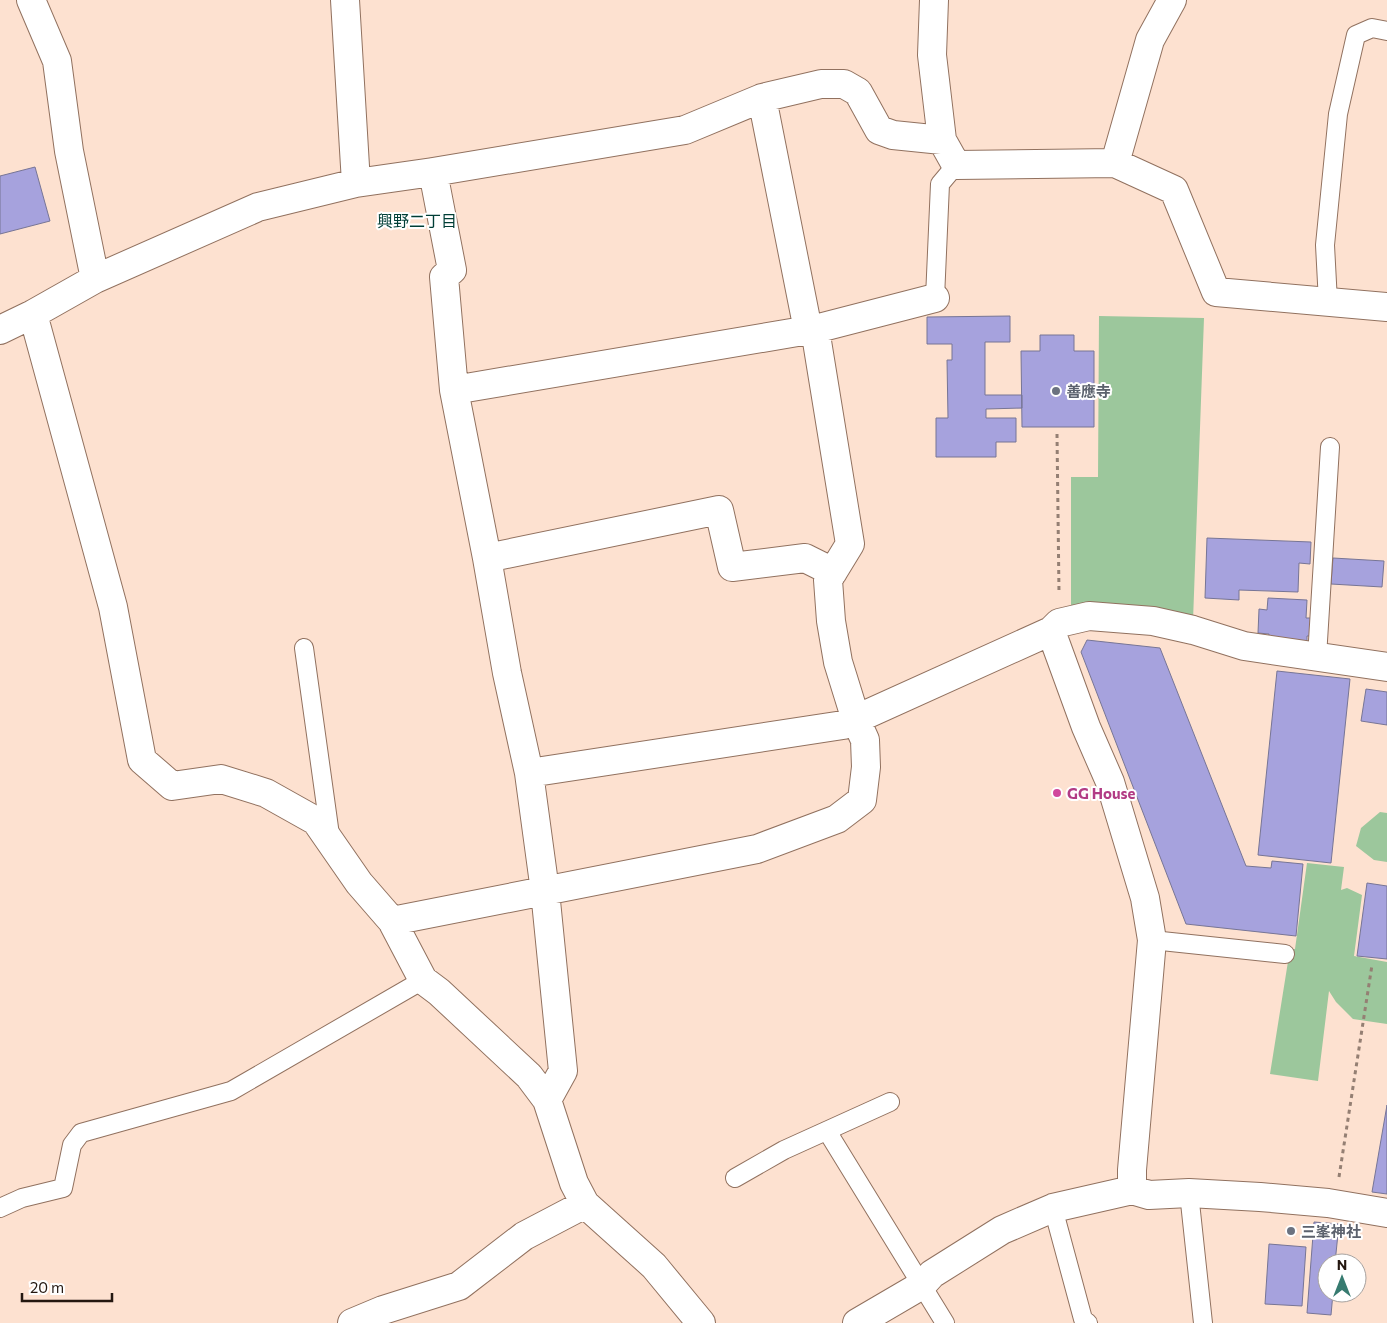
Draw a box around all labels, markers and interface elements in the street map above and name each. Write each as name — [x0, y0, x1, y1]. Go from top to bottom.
district label: 興野二丁目 — [377, 211, 457, 230]
place label: 善應寺 — [1066, 382, 1111, 400]
marker: 善應寺 — [1050, 385, 1062, 397]
place label: GG House — [1067, 784, 1135, 802]
marker: GG House — [1051, 787, 1063, 799]
place label: 三峯神社 — [1301, 1222, 1361, 1240]
marker: 三峯神社 — [1285, 1225, 1297, 1237]
north arrow — [1317, 1253, 1367, 1303]
text: N — [1337, 1256, 1347, 1273]
scale bar — [22, 1270, 112, 1302]
text: 20 m — [30, 1278, 64, 1296]

